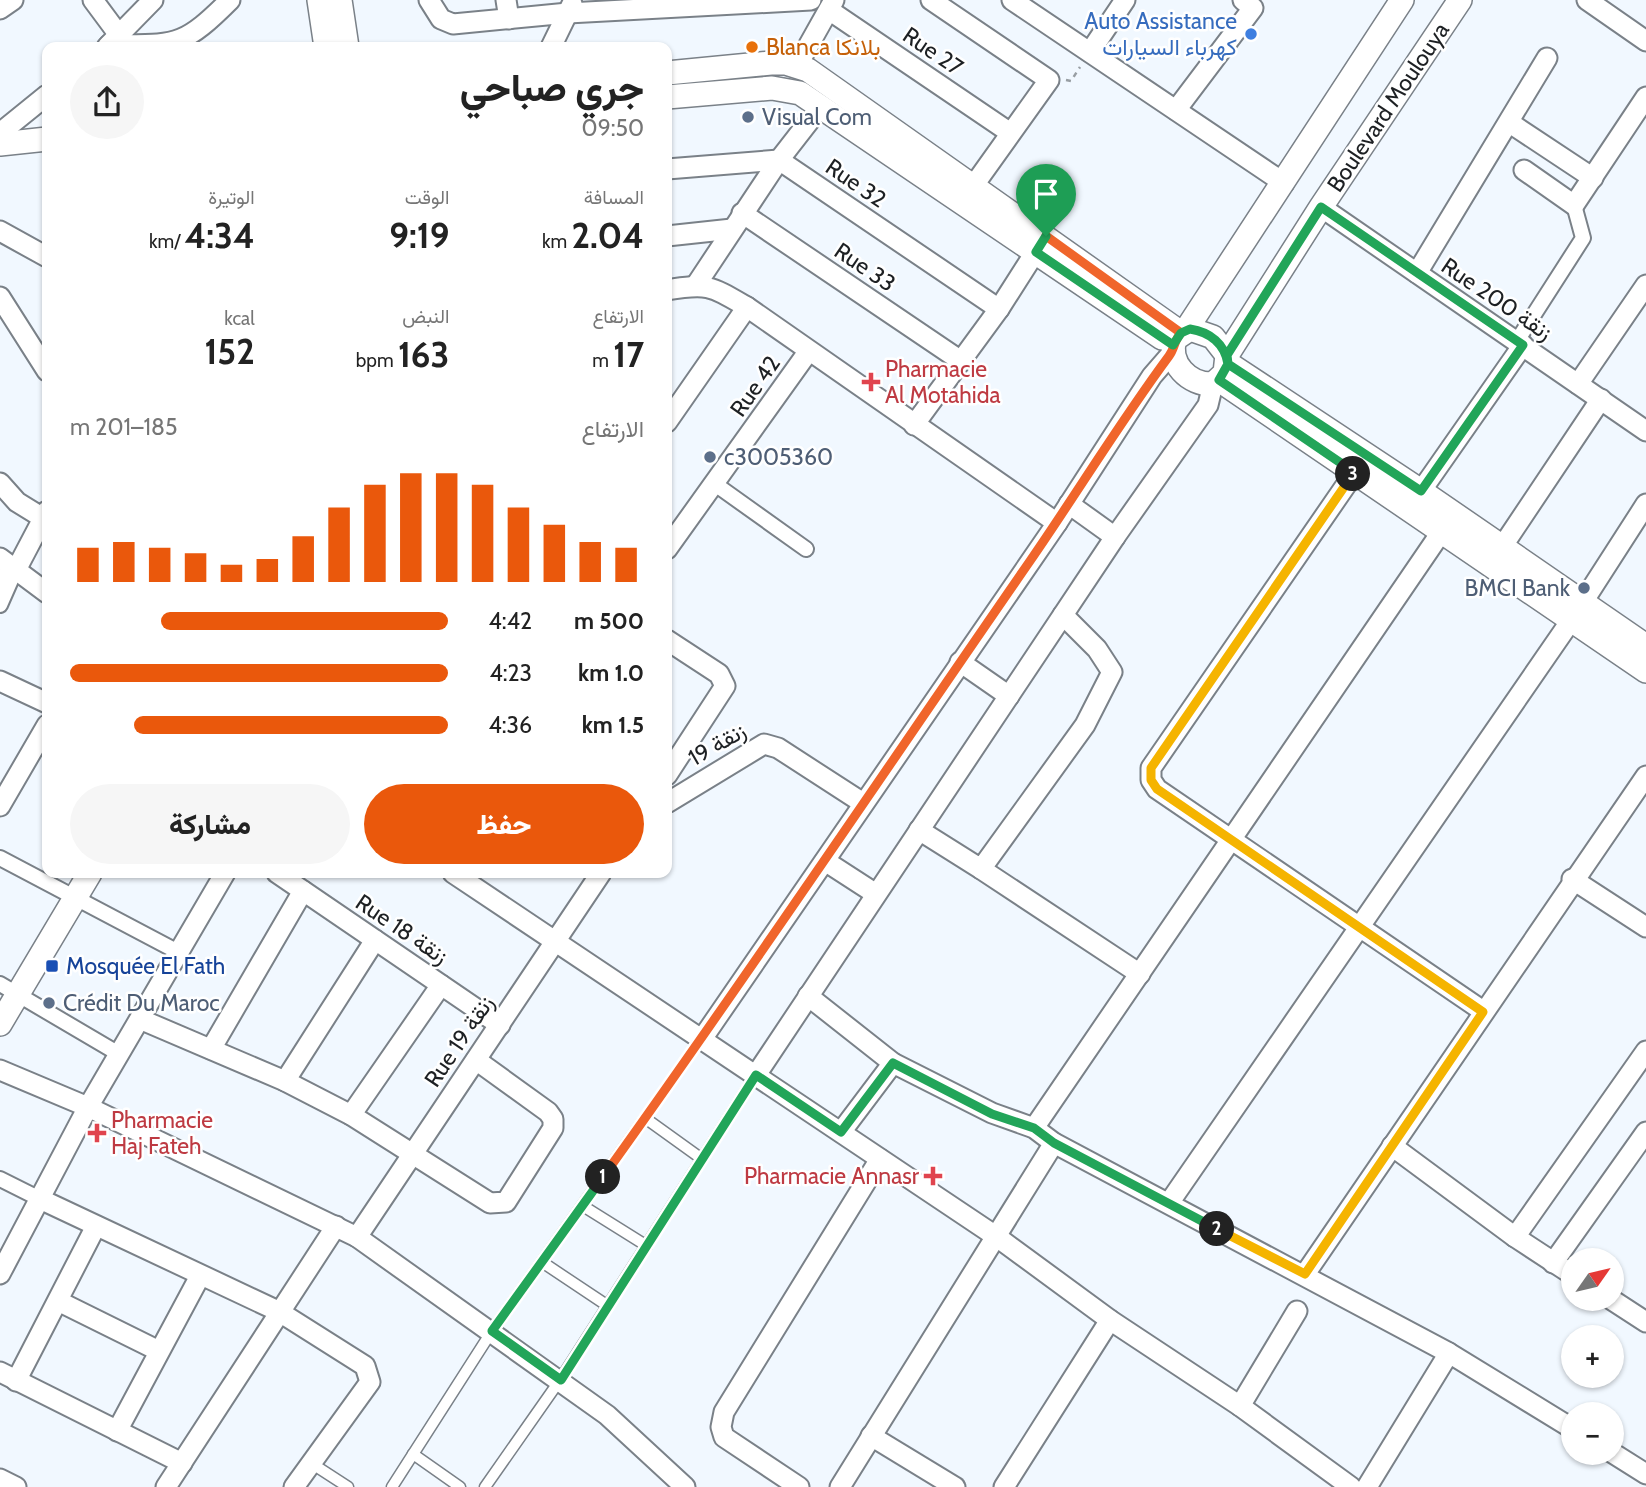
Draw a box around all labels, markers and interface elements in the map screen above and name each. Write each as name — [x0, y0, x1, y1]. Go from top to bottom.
place label: Auto Assistance كهرباء السيارات — [1084, 7, 1237, 62]
street label: Boulevard Moulouya — [1321, 17, 1455, 197]
street label: Rue 27 — [898, 21, 969, 81]
marker: Auto Assistance كهرباء السيارات — [1243, 26, 1259, 42]
place label: Blanca بلانكا — [766, 33, 881, 61]
marker: Blanca بلانكا — [744, 39, 760, 55]
text: جري صباحي — [460, 64, 644, 111]
button: share — [70, 65, 144, 139]
place label: Visual Com — [762, 103, 872, 131]
marker: Visual Com — [740, 109, 756, 125]
text: 09:50 — [582, 114, 644, 142]
street label: Rue 32 — [820, 153, 892, 213]
pin — [1016, 164, 1076, 236]
icon: arrive — [1027, 175, 1065, 213]
text: الوتيرة — [208, 186, 255, 209]
text: الوقت — [405, 186, 449, 209]
text: المسافة — [584, 186, 644, 209]
text: 4:34 — [185, 214, 255, 257]
text: 9:19 — [389, 214, 449, 257]
text: 2.04 — [572, 214, 644, 257]
text: /km — [149, 230, 185, 253]
text: km — [542, 230, 572, 253]
street label: Rue 33 — [829, 237, 901, 297]
street label: Rue 200 زنقة — [1435, 252, 1558, 347]
text: النبض — [402, 305, 449, 328]
text: الارتفاع — [592, 305, 644, 328]
text: kcal — [224, 307, 255, 330]
text: 152 — [204, 330, 255, 373]
text: 163 — [398, 333, 449, 376]
text: 17 — [613, 333, 644, 376]
text: bpm — [356, 349, 398, 372]
text: m — [592, 349, 613, 372]
street label: Rue 42 — [724, 350, 786, 422]
place label: Pharmacie Al Motahida — [885, 355, 1000, 409]
marker: Pharmacie Al Motahida — [863, 374, 879, 390]
text: 185–201 m — [70, 413, 177, 441]
text: الارتفاع — [582, 415, 644, 443]
place label: c3005360 — [724, 443, 833, 471]
marker: c3005360 — [702, 449, 718, 465]
pin: 3 — [1336, 456, 1370, 491]
text: 3 — [1347, 462, 1358, 485]
place label: BMCI Bank — [1465, 574, 1571, 602]
marker: BMCI Bank — [1576, 580, 1592, 596]
text: 4:42 — [489, 607, 532, 635]
text: 500 m — [574, 607, 644, 635]
text: 4:23 — [489, 659, 532, 687]
text: 1.0 km — [578, 659, 644, 687]
text: 4:36 — [488, 711, 532, 739]
text: 1.5 km — [582, 711, 644, 739]
street label: 19 زنقة — [683, 716, 751, 772]
button: مشاركة — [70, 784, 350, 864]
button: حفظ — [364, 784, 644, 864]
street label: Rue 18 زنقة — [350, 888, 454, 971]
place label: Mosquée El Fath — [66, 952, 225, 980]
marker: Mosquée El Fath — [44, 958, 60, 974]
place label: Crédit Du Maroc — [63, 989, 220, 1017]
street label: Rue 19 زنقة — [418, 990, 501, 1093]
marker: Crédit Du Maroc — [41, 995, 57, 1011]
place label: Pharmacie Haj Fateh — [111, 1106, 213, 1160]
marker: Pharmacie Haj Fateh — [89, 1125, 105, 1141]
pin: 1 — [586, 1160, 620, 1194]
place label: Pharmacie Annasr — [744, 1162, 920, 1190]
text: 1 — [599, 1165, 606, 1188]
marker: Pharmacie Annasr — [925, 1168, 941, 1184]
pin: 2 — [1200, 1212, 1234, 1246]
text: 2 — [1211, 1217, 1222, 1240]
north arrow — [1561, 1248, 1624, 1311]
map controls — [1561, 1248, 1624, 1465]
button: + — [1561, 1325, 1624, 1388]
button: − — [1561, 1402, 1624, 1465]

